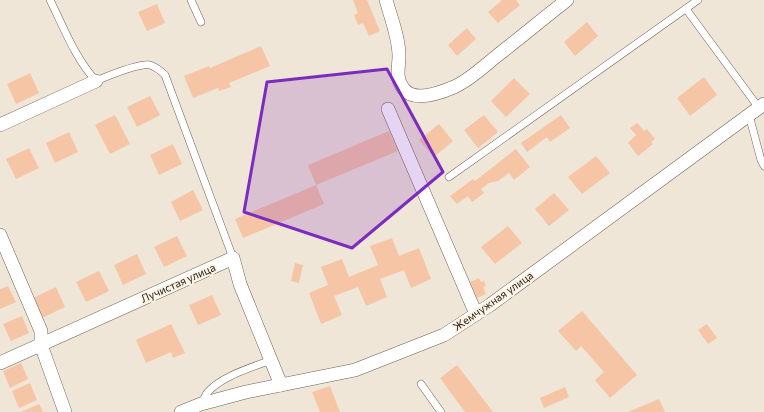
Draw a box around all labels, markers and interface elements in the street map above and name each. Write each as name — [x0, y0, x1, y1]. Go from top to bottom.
street label: Лучистая улица — [138, 260, 217, 305]
street label: Жемчужная улица — [450, 268, 535, 333]

